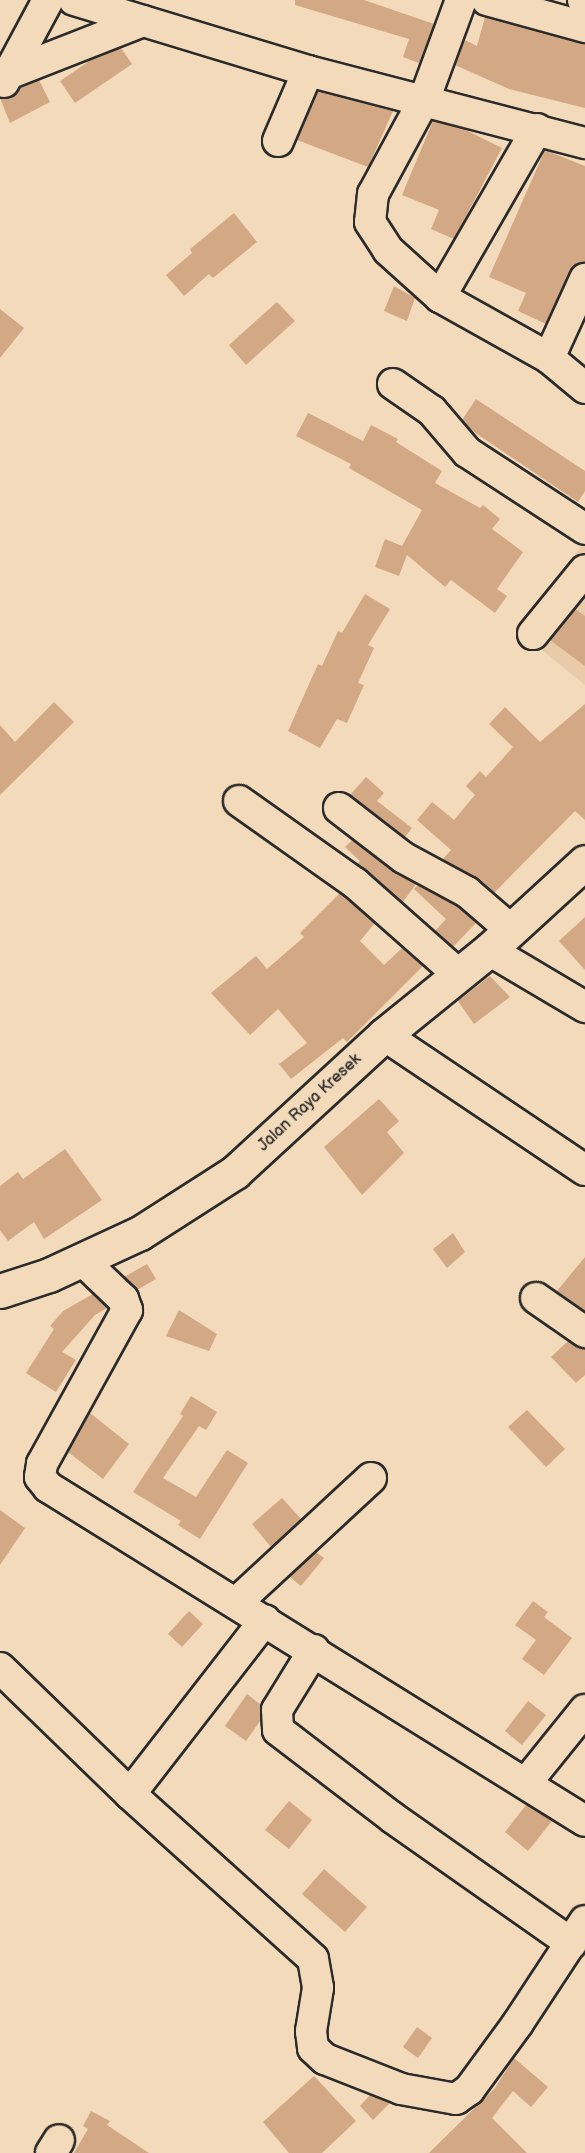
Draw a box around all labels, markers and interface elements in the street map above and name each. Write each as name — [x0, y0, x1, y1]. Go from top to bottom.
street label: Jalan Raya Kresek — [254, 1050, 366, 1156]

